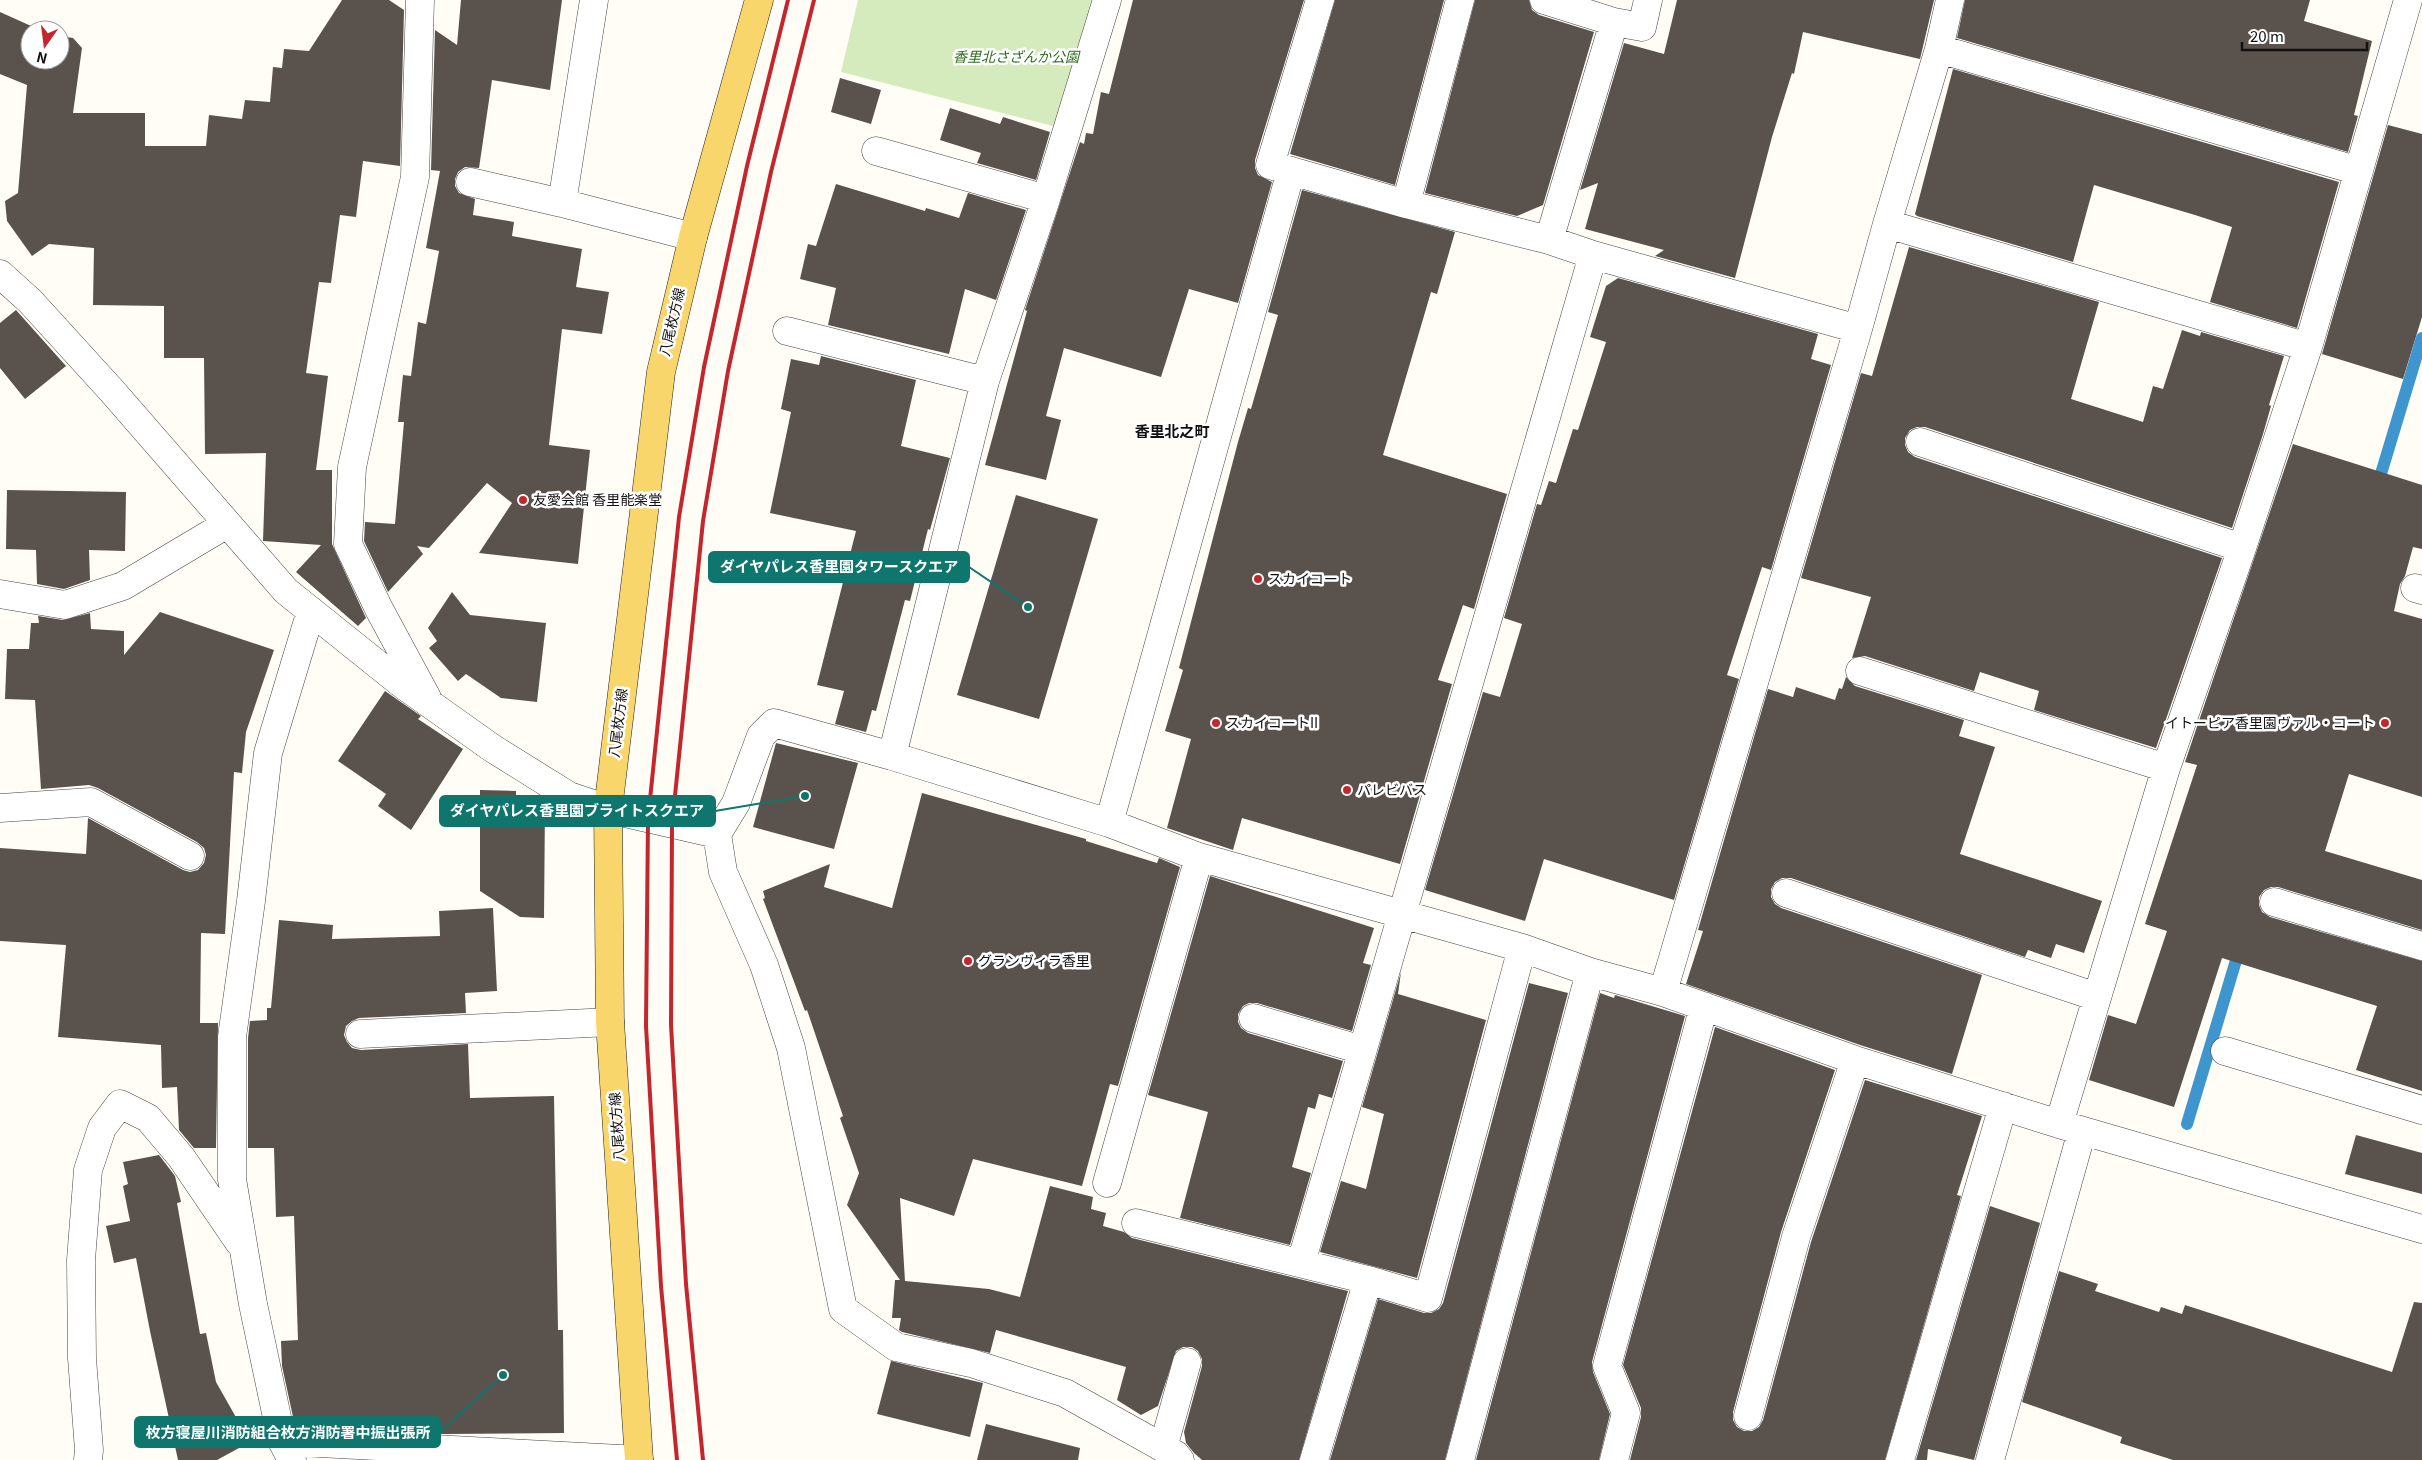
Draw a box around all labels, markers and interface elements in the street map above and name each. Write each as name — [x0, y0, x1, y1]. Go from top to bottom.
north arrow — [20, 20, 70, 70]
scale bar — [2242, 20, 2367, 52]
text: 20 m — [2250, 25, 2284, 46]
park label: 香里北さざんか公園 — [953, 46, 1081, 66]
text: N — [34, 48, 49, 70]
street label: 八尾枚方線 — [653, 285, 689, 358]
district label: 香里北之町 — [1134, 420, 1210, 441]
place label: 友愛会館 香里能楽堂 — [533, 489, 662, 509]
marker: 友愛会館 香里能楽堂 — [517, 494, 529, 506]
callout: ダイヤパレス香里園タワースクエア — [709, 552, 969, 582]
text: ダイヤパレス香里園タワースクエア — [720, 555, 958, 576]
place label: スカイコート — [1268, 568, 1352, 588]
marker: スカイコート — [1252, 573, 1264, 585]
street label: 八尾枚方線 — [603, 687, 631, 759]
place label: スカイコートII — [1226, 712, 1318, 732]
place label: イトーピア香里園ヴァル・コート — [2165, 712, 2375, 732]
marker: スカイコートII — [1210, 717, 1222, 729]
marker: イトーピア香里園ヴァル・コート — [2379, 717, 2391, 729]
place label: パレビバス — [1357, 779, 1427, 799]
marker: パレビバス — [1341, 784, 1353, 796]
callout: ダイヤパレス香里園ブライトスクエア — [440, 796, 715, 826]
text: ダイヤパレス香里園ブライトスクエア — [450, 799, 704, 820]
place label: グランヴィラ香里 — [978, 950, 1090, 970]
marker: グランヴィラ香里 — [962, 955, 974, 967]
street label: 八尾枚方線 — [604, 1091, 628, 1163]
callout: 枚方寝屋川消防組合枚方消防署中振出張所 — [135, 1417, 440, 1447]
text: 枚方寝屋川消防組合枚方消防署中振出張所 — [145, 1421, 431, 1442]

